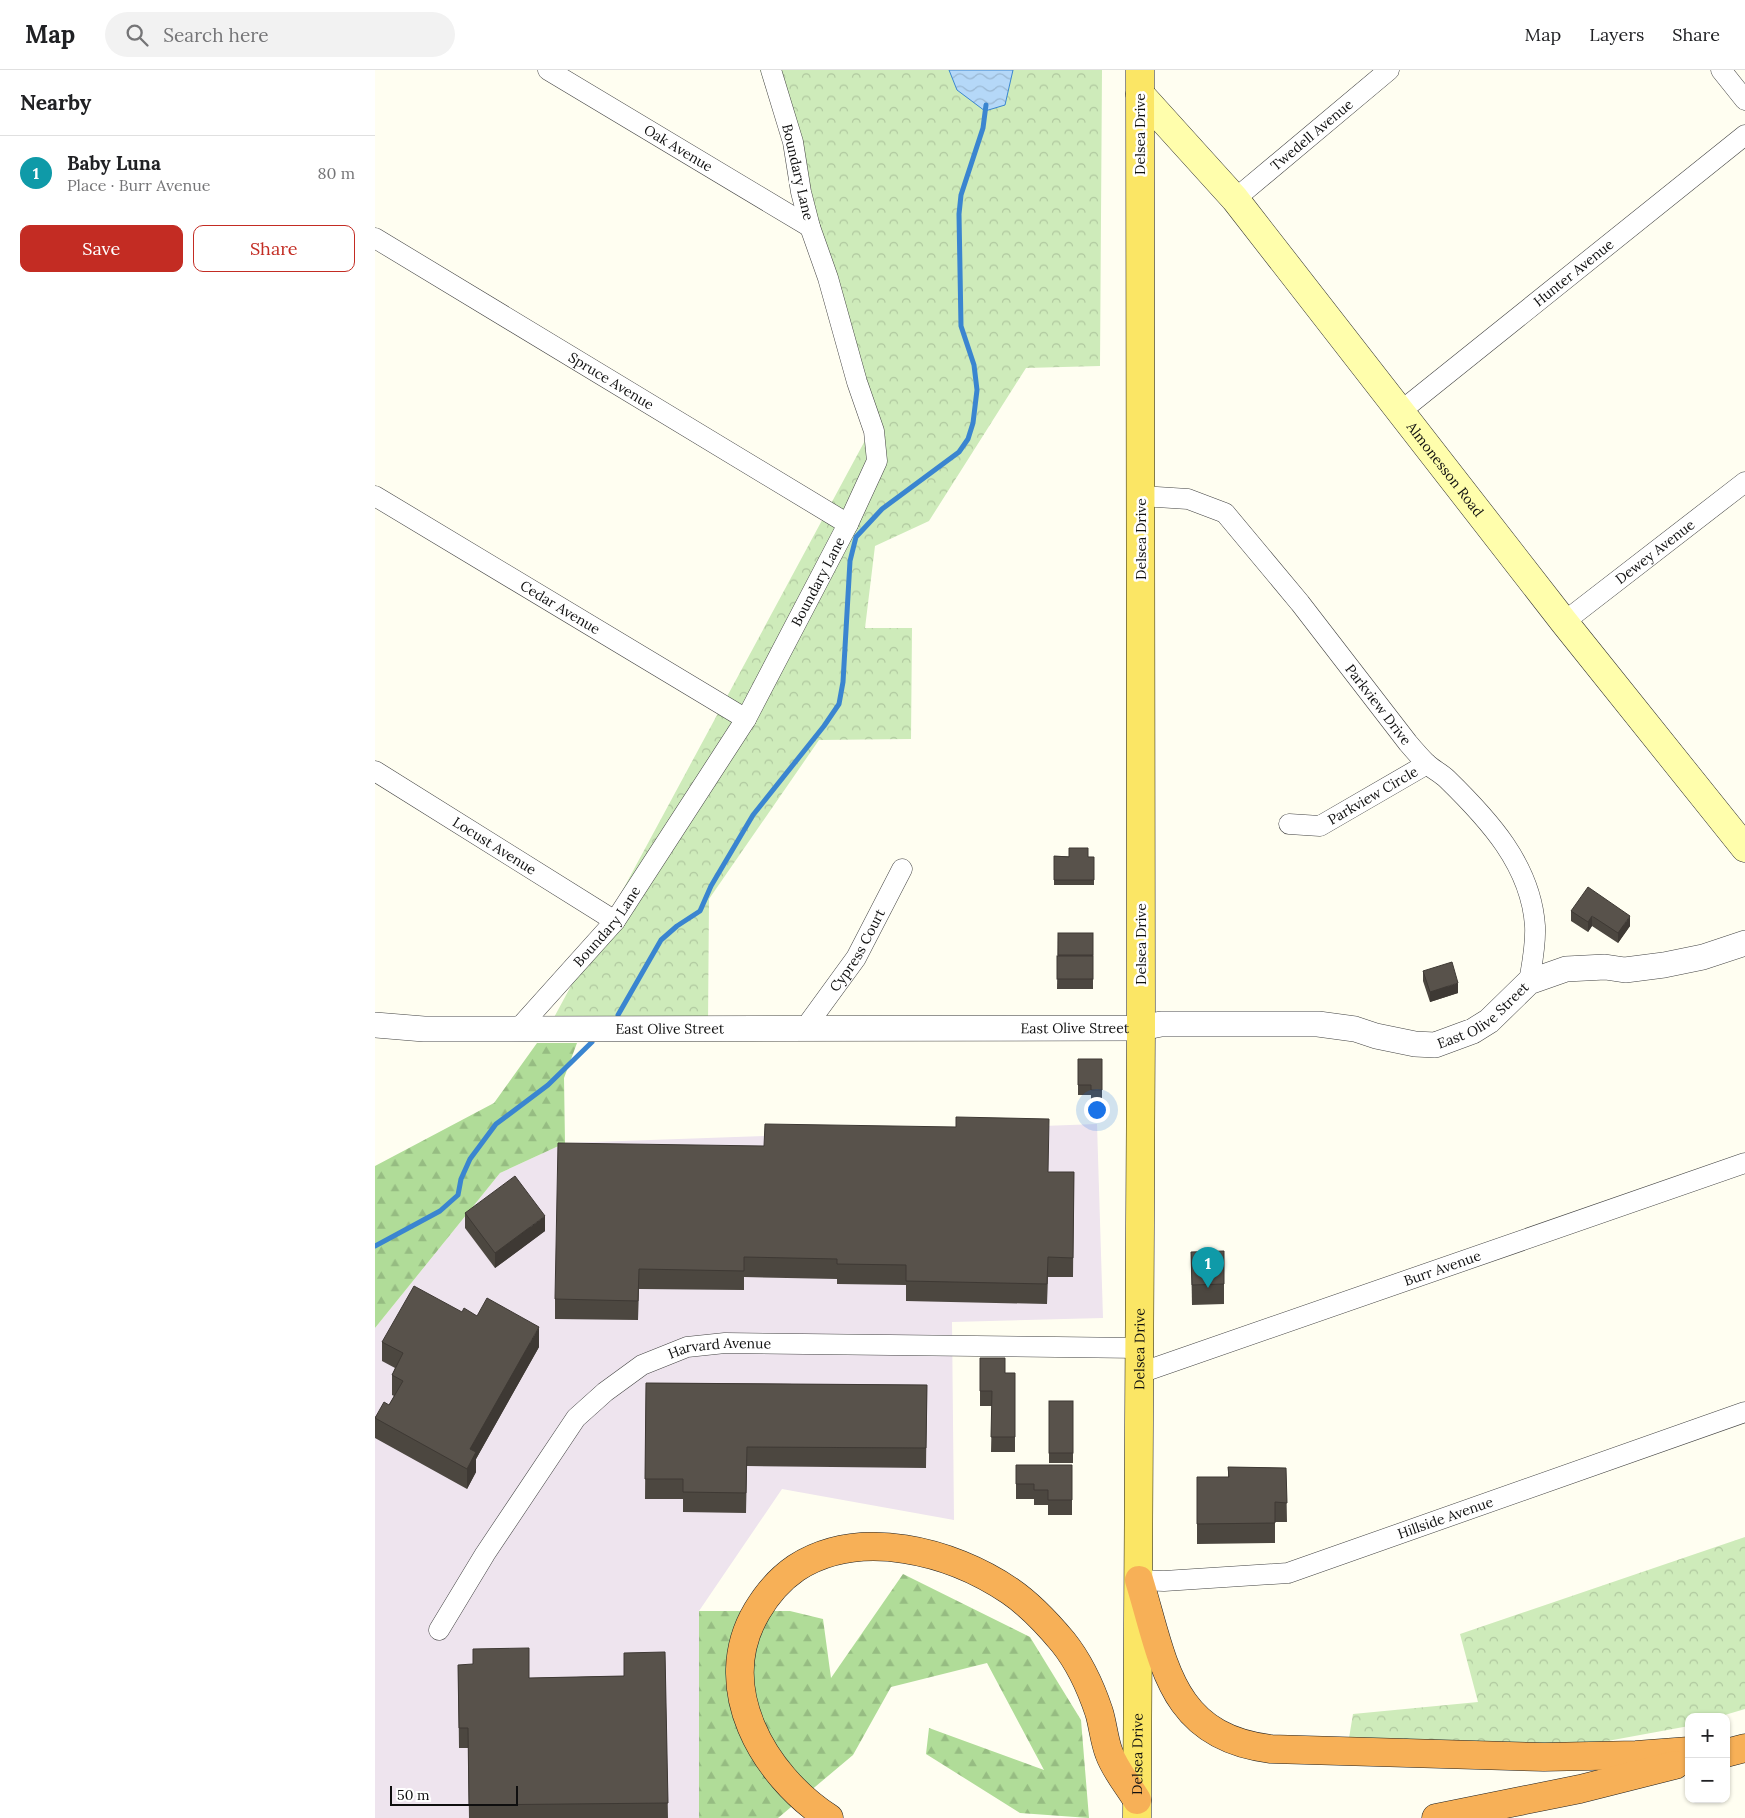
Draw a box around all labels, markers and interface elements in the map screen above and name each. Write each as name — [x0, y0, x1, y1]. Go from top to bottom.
search box — [105, 12, 455, 57]
text: Map — [25, 19, 75, 50]
icon: search — [123, 21, 151, 49]
text: Search here — [163, 23, 269, 47]
text: Map — [1525, 23, 1561, 46]
text: Layers — [1589, 23, 1644, 46]
text: Share — [1672, 23, 1720, 46]
text: Nearby — [20, 89, 91, 116]
street label: Delsea Drive — [1131, 93, 1149, 175]
street label: Twedell Avenue — [1267, 95, 1357, 175]
street label: Oak Avenue — [641, 121, 716, 176]
street label: Boundary Lane — [778, 122, 818, 222]
text: Baby Luna — [67, 151, 161, 175]
text: 1 — [33, 163, 39, 183]
text: 80 m — [318, 163, 355, 183]
text: Place · Burr Avenue — [67, 175, 211, 195]
button: Save — [20, 225, 183, 272]
button: Share — [193, 225, 355, 272]
street label: Hunter Avenue — [1530, 235, 1617, 310]
street label: Spruce Avenue — [565, 348, 658, 414]
street label: Almonesson Road — [1402, 417, 1488, 520]
street label: Delsea Drive — [1132, 498, 1150, 580]
street label: Dewey Avenue — [1612, 515, 1698, 588]
street label: Boundary Lane — [787, 533, 849, 629]
street label: Cedar Avenue — [517, 576, 604, 638]
street label: Parkview Drive — [1341, 660, 1416, 749]
street label: Parkview Circle — [1324, 762, 1421, 829]
street label: Locust Avenue — [449, 813, 540, 879]
street label: Boundary Lane — [569, 882, 645, 970]
street label: Delsea Drive — [1132, 903, 1150, 985]
street label: Cypress Court — [825, 905, 889, 995]
street label: East Olive Street — [1435, 978, 1533, 1052]
street label: East Olive Street — [1021, 1019, 1130, 1037]
street label: East Olive Street — [616, 1020, 725, 1038]
your location — [1084, 1097, 1110, 1123]
street label: Burr Avenue — [1401, 1246, 1484, 1290]
pin: 1 — [1192, 1247, 1224, 1288]
street label: Delsea Drive — [1130, 1308, 1149, 1390]
street label: Harvard Avenue — [665, 1334, 772, 1363]
street label: Hillside Avenue — [1395, 1492, 1496, 1543]
street label: Delsea Drive — [1128, 1713, 1147, 1795]
map controls — [1685, 1713, 1730, 1803]
button: + — [1685, 1713, 1730, 1758]
button: − — [1685, 1758, 1730, 1803]
scale bar — [390, 1783, 517, 1806]
text: 50 m — [397, 1786, 430, 1804]

